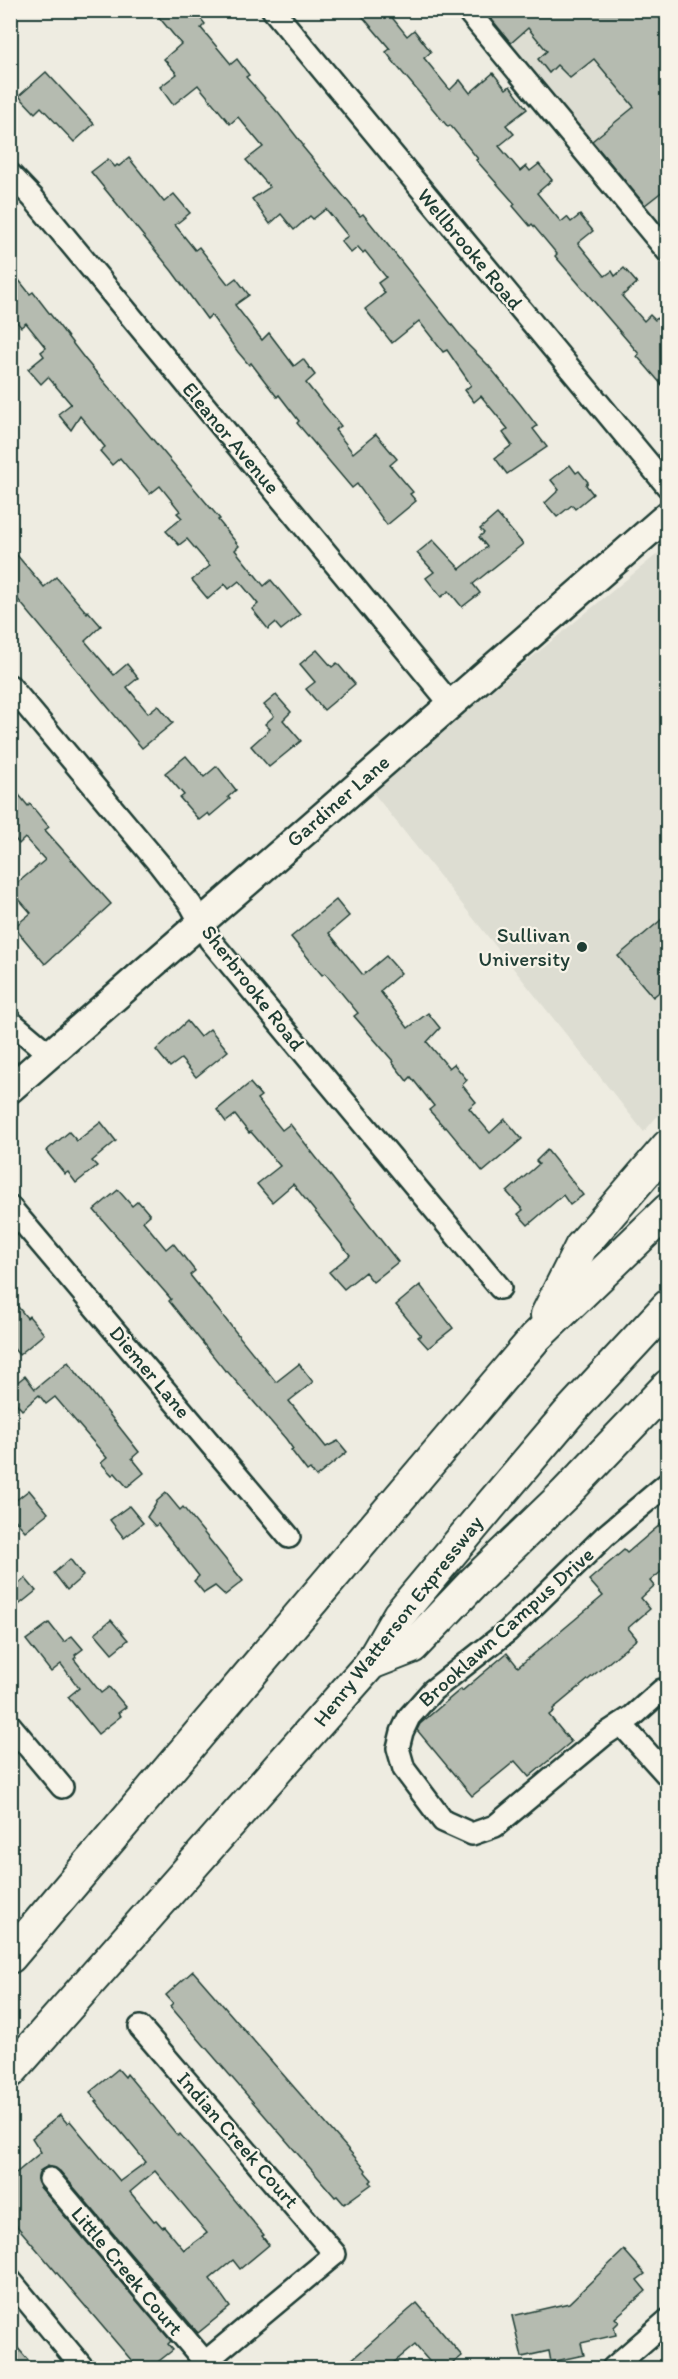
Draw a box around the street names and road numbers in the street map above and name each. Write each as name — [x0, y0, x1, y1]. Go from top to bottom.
street label: Wellbrooke Road — [412, 183, 529, 315]
street label: Eleanor Avenue — [177, 377, 285, 499]
street label: Gardiner Lane — [281, 749, 394, 852]
street label: Sherbrooke Road — [196, 920, 311, 1056]
street label: Diemer Lane — [104, 1320, 196, 1423]
street label: Henry Watterson Expressway — [307, 1510, 488, 1731]
street label: Brooklawn Campus Drive — [413, 1541, 598, 1712]
street label: Indian Creek Court — [172, 2066, 304, 2213]
street label: Little Creek Court — [66, 2201, 189, 2340]

